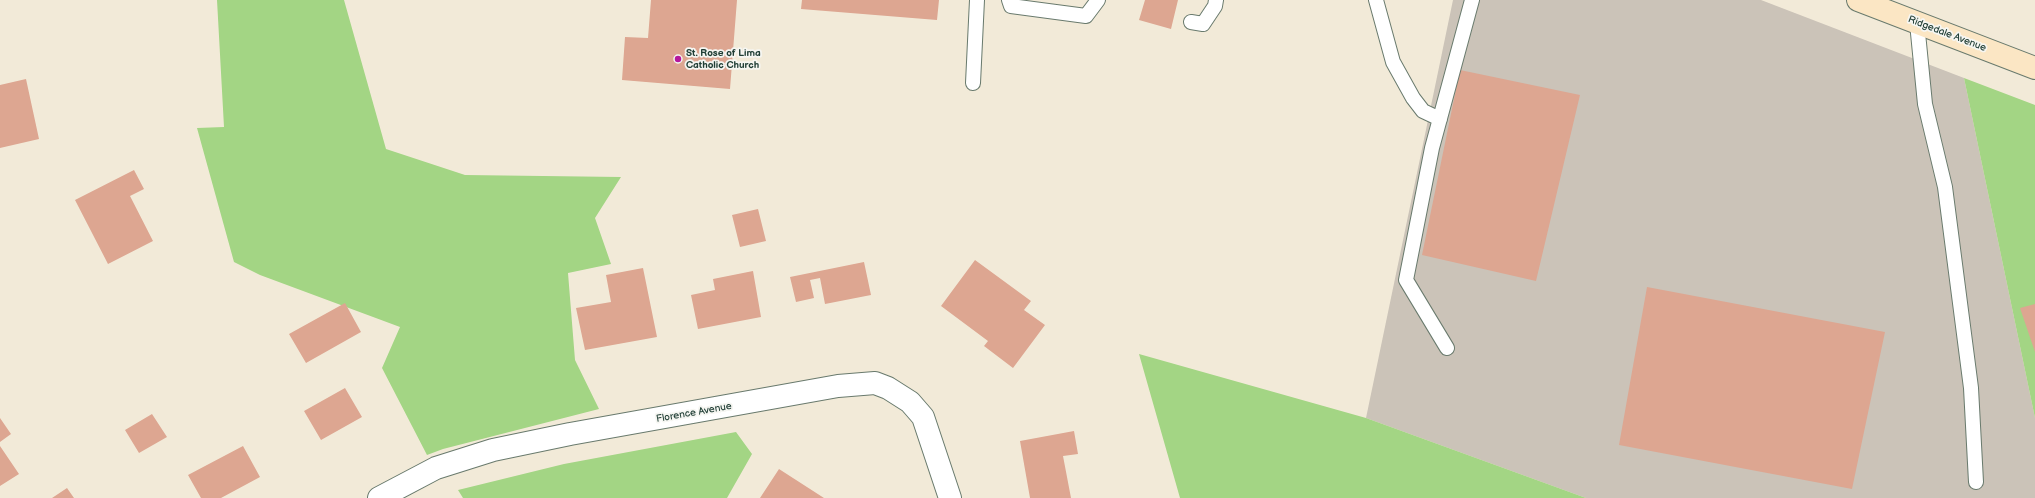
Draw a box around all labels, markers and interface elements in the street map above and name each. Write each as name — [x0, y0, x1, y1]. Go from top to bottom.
street label: Ridgedale Avenue — [1906, 14, 1988, 54]
place label: St. Rose of Lima Catholic Church — [686, 47, 761, 70]
marker: St. Rose of Lima Catholic Church — [673, 54, 683, 64]
street label: Florence Avenue — [655, 400, 733, 426]

